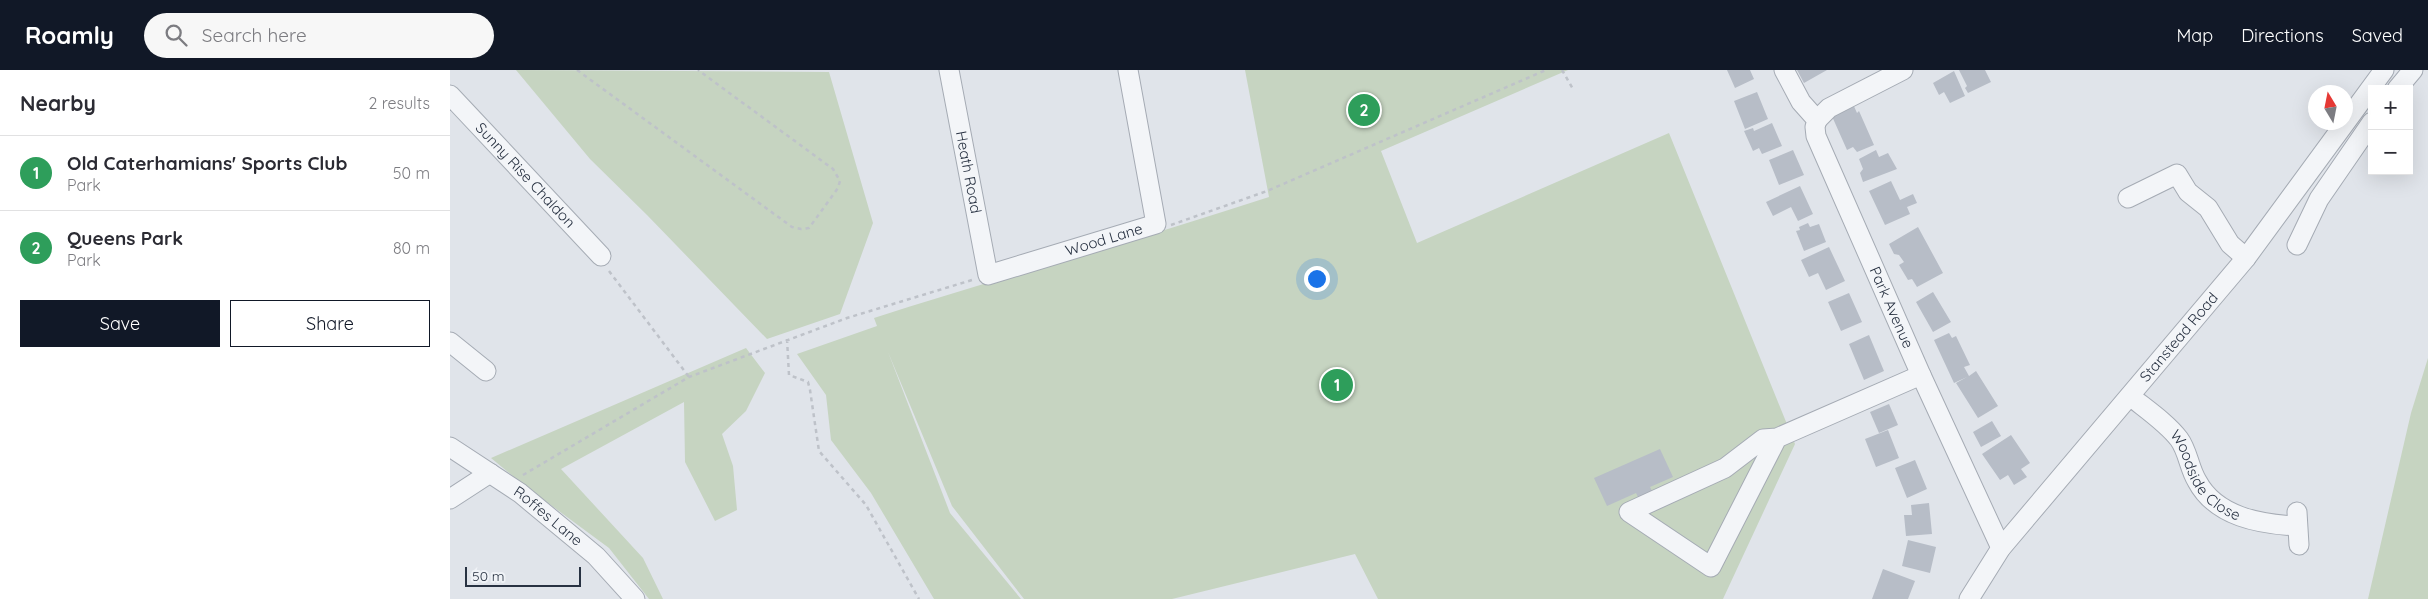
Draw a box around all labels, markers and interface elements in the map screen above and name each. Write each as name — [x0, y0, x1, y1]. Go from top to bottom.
search box — [144, 13, 494, 58]
text: Roamly — [25, 20, 114, 50]
icon: search — [162, 21, 190, 49]
text: Search here — [202, 23, 307, 47]
text: Map — [2176, 24, 2213, 47]
text: Directions — [2241, 24, 2324, 47]
text: Saved — [2352, 24, 2403, 47]
north arrow — [2308, 85, 2353, 130]
map controls — [2368, 85, 2413, 175]
button: + — [2368, 85, 2413, 130]
text: Nearby — [20, 90, 96, 116]
pin: 2 — [1348, 91, 1380, 129]
text: 2 results — [368, 93, 430, 113]
street label: Sunny Rise Chaldon — [472, 118, 580, 231]
street label: Heath Road — [952, 129, 986, 215]
button: − — [2368, 130, 2413, 175]
text: Old Caterhamians' Sports Club — [67, 151, 347, 175]
text: 1 — [33, 163, 39, 183]
text: 50 m — [393, 163, 430, 183]
text: Park — [67, 175, 101, 195]
street label: Wood Lane — [1063, 219, 1145, 260]
text: Queens Park — [67, 226, 183, 250]
text: 2 — [31, 238, 41, 258]
text: 80 m — [393, 238, 430, 258]
text: Park — [67, 250, 101, 270]
street label: Park Avenue — [1866, 264, 1918, 351]
your location — [1304, 266, 1330, 292]
street label: Stanstead Road — [2135, 288, 2222, 386]
button: Save — [20, 300, 220, 347]
button: Share — [230, 300, 430, 347]
pin: 1 — [1321, 366, 1353, 404]
street label: Woodside Close — [2166, 426, 2243, 524]
street label: Roffes Lane — [510, 482, 587, 550]
scale bar — [465, 564, 581, 587]
text: 50 m — [472, 567, 505, 585]

